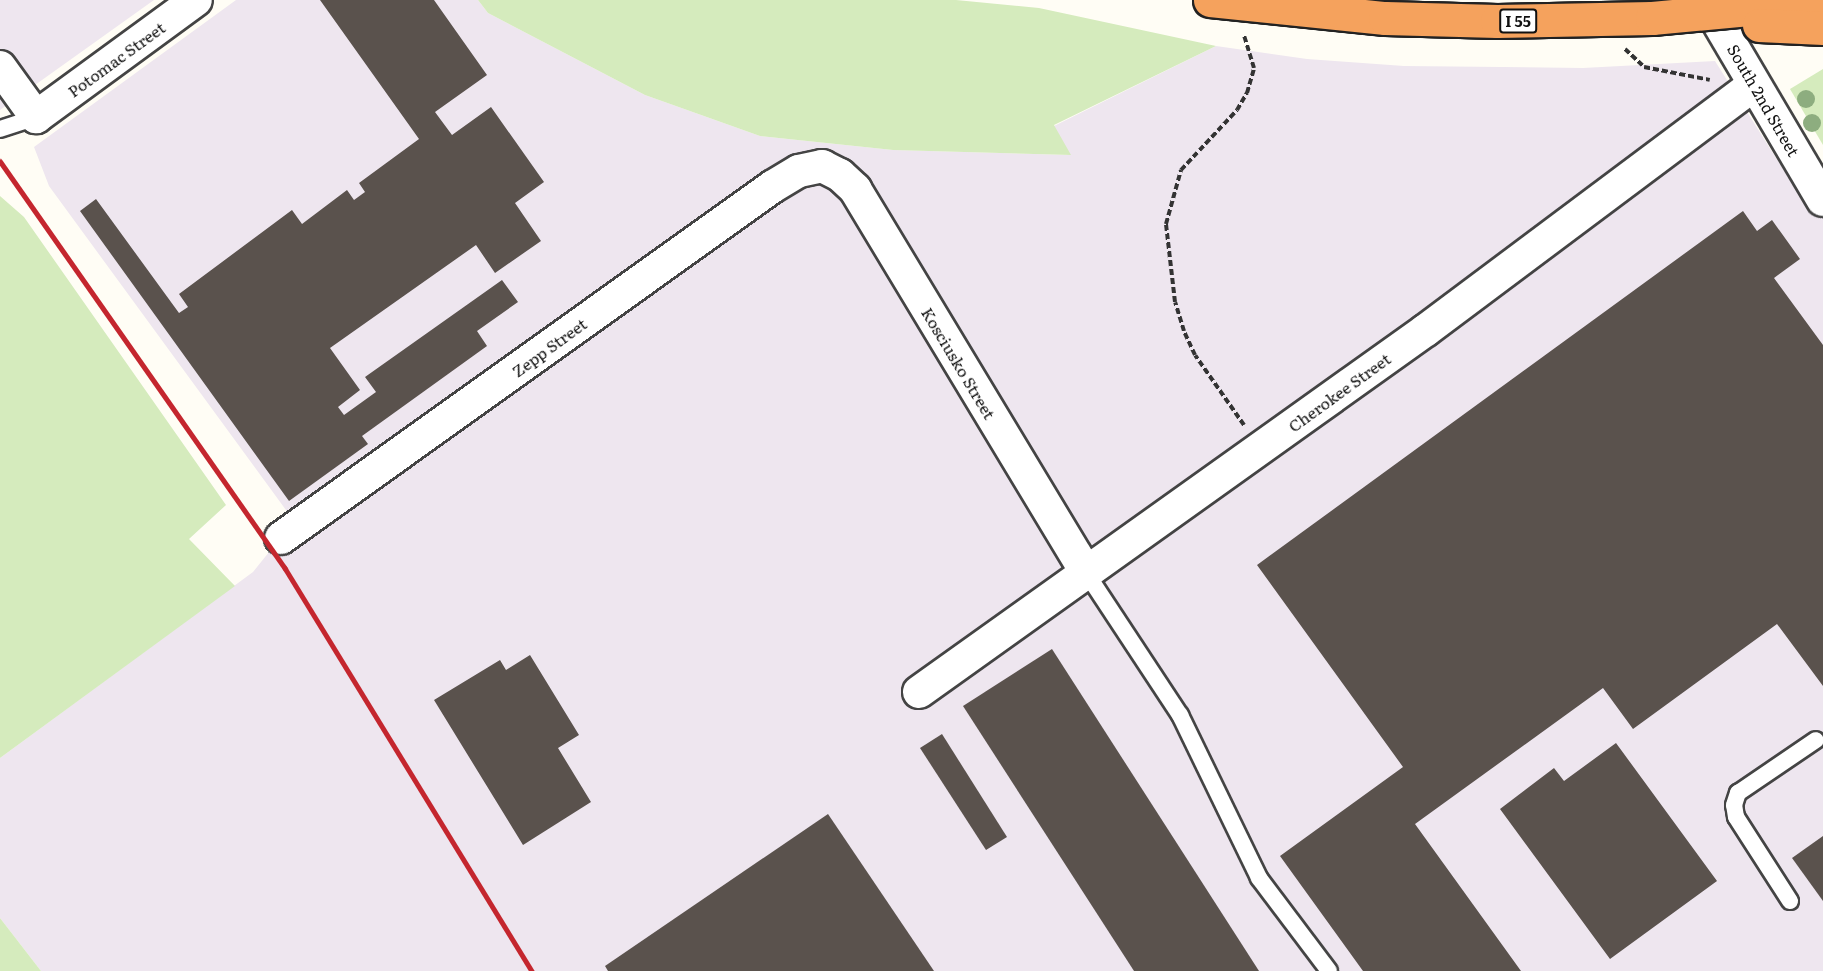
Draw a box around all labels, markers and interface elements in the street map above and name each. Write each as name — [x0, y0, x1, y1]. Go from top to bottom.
road number: I 55 — [1498, 9, 1538, 33]
street label: Potomac Street — [64, 17, 168, 101]
street label: South 2nd Street — [1724, 41, 1804, 159]
street label: Kosciusko Street — [918, 304, 1000, 422]
street label: Zepp Street — [508, 314, 590, 380]
street label: Cherokee Street — [1284, 349, 1394, 435]

